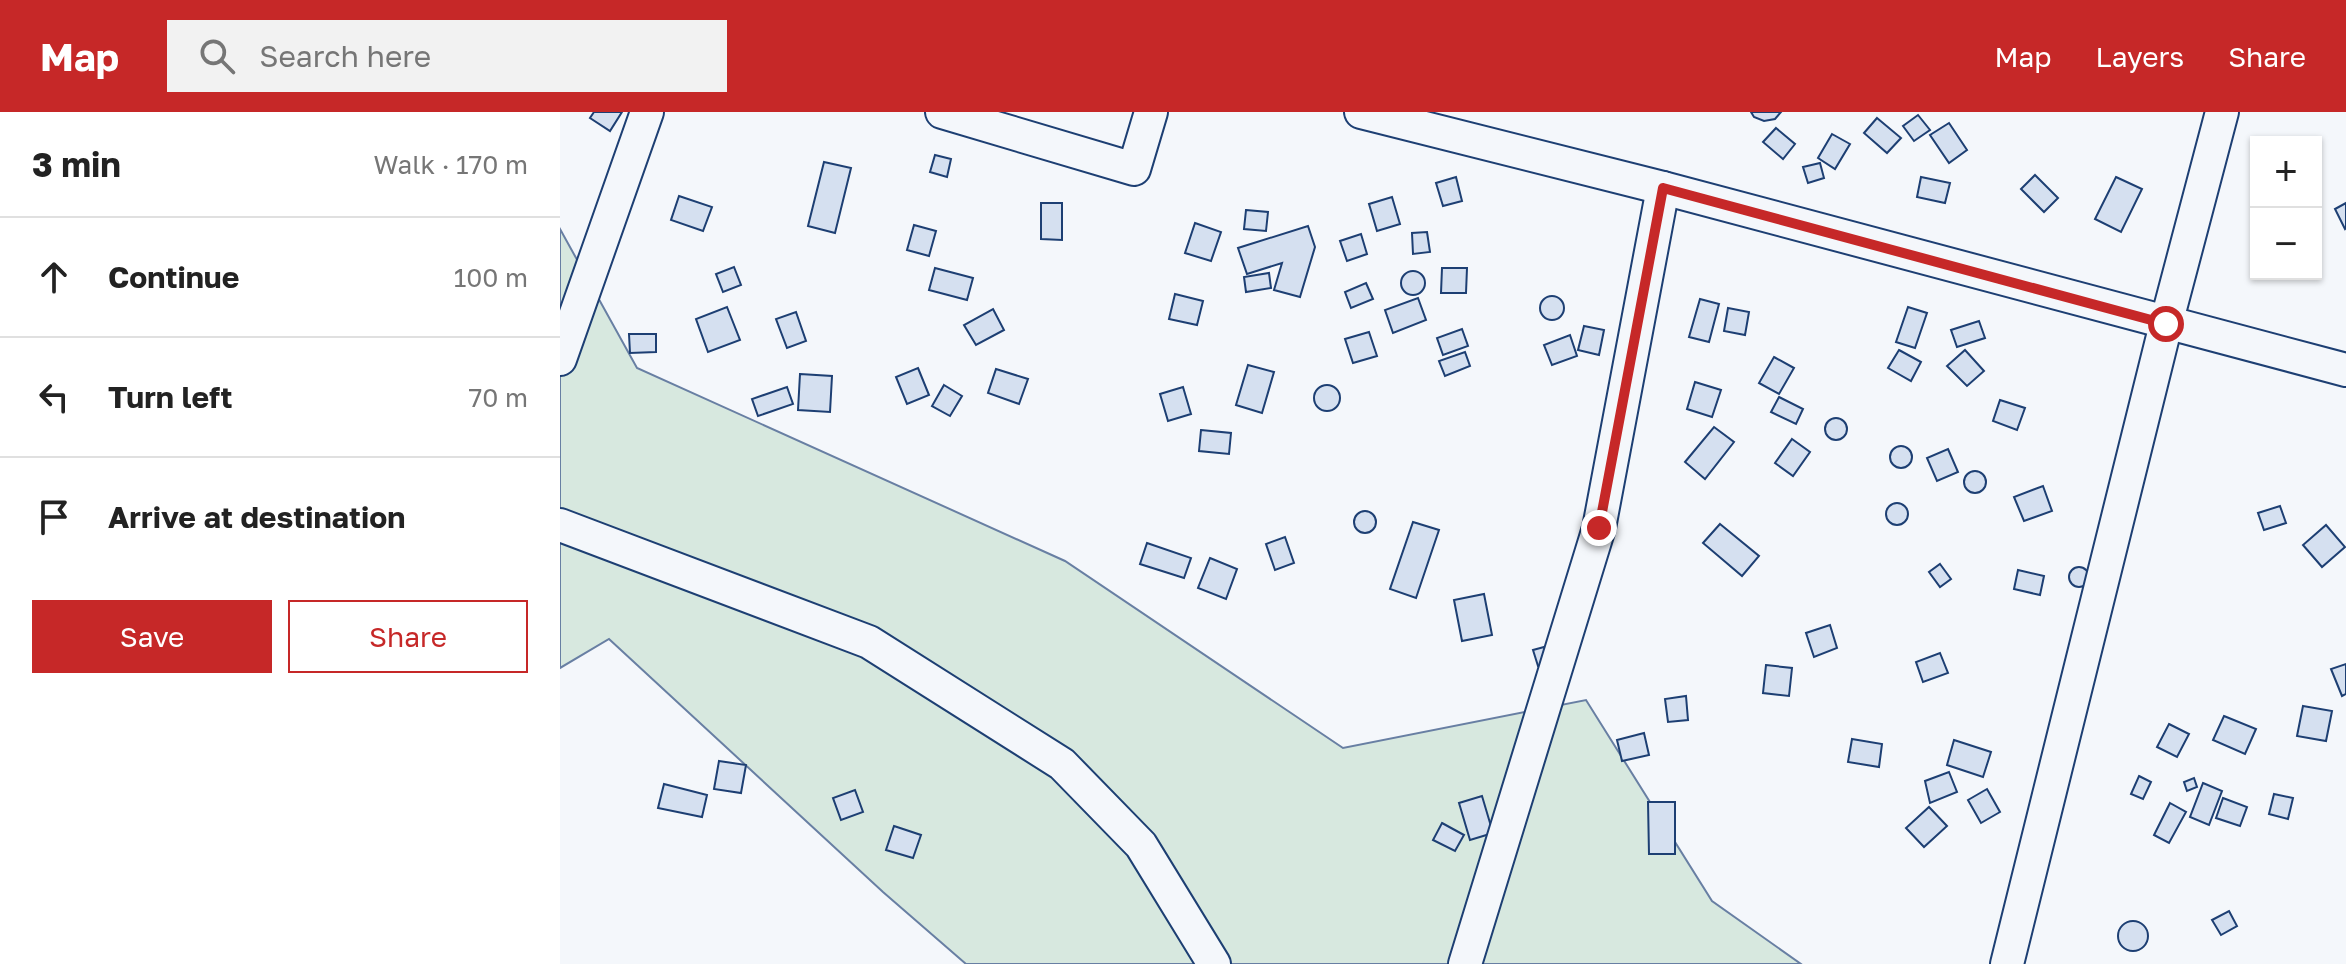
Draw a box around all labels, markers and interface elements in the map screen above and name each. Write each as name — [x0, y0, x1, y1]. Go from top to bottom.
search box — [167, 20, 727, 92]
text: Map — [40, 34, 119, 79]
icon: search — [195, 34, 239, 78]
text: Search here — [259, 38, 431, 74]
text: Map — [1994, 40, 2052, 73]
text: Layers — [2096, 40, 2184, 73]
text: Share — [2228, 40, 2306, 73]
map controls — [2250, 136, 2322, 280]
button: + — [2250, 136, 2322, 208]
text: 3 min — [32, 144, 121, 184]
text: Walk · 170 m — [374, 149, 528, 180]
button: − — [2250, 208, 2322, 280]
icon: ahead — [32, 255, 76, 299]
text: Continue — [108, 259, 239, 295]
text: 100 m — [454, 262, 528, 293]
route start — [2148, 306, 2184, 342]
icon: left — [32, 375, 76, 419]
text: Turn left — [108, 379, 233, 415]
text: 70 m — [469, 382, 528, 413]
icon: arrive — [32, 495, 76, 539]
text: Arrive at destination — [108, 499, 405, 535]
route end — [1581, 510, 1617, 546]
button: Save — [32, 600, 272, 673]
button: Share — [288, 600, 528, 673]

